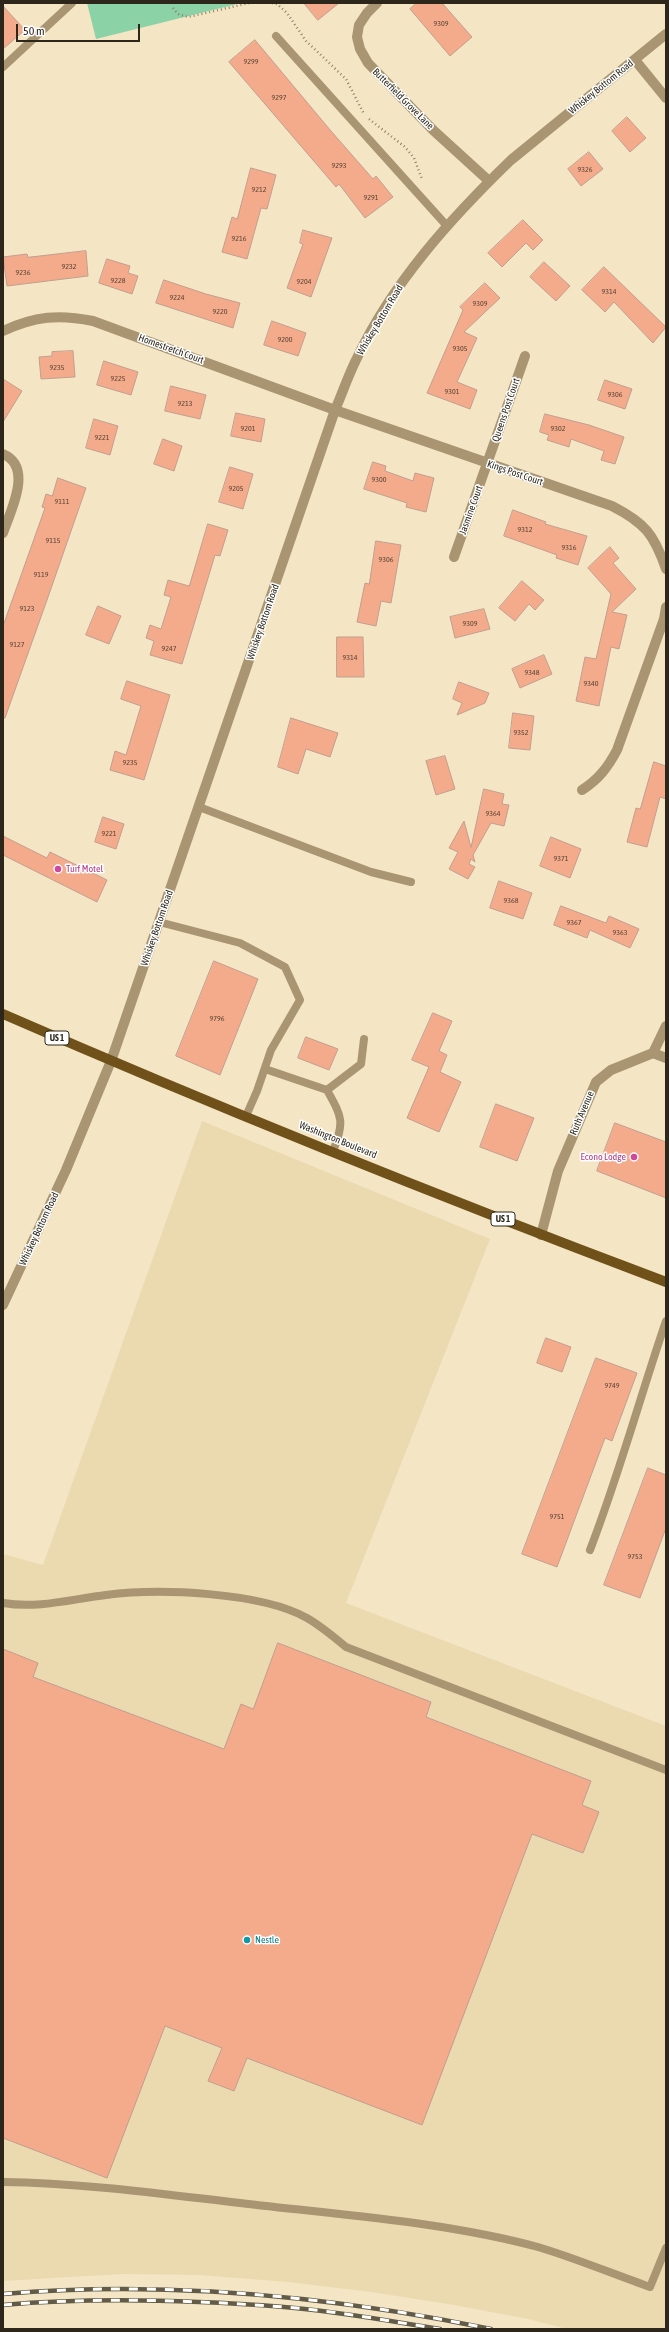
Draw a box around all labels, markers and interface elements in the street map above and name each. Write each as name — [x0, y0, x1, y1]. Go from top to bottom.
scale bar — [18, 16, 142, 42]
house number: 9309 — [433, 18, 449, 28]
text: 50 m — [23, 24, 45, 38]
house number: 9299 — [243, 56, 259, 66]
street label: Whiskey Bottom Road — [566, 57, 636, 117]
street label: Butterfield Grove Lane — [370, 66, 436, 132]
house number: 9297 — [271, 92, 287, 102]
house number: 9293 — [331, 160, 347, 170]
house number: 9326 — [577, 164, 593, 174]
house number: 9212 — [251, 184, 267, 194]
house number: 9291 — [363, 192, 379, 202]
house number: 9216 — [231, 233, 247, 243]
house number: 9232 — [61, 261, 77, 271]
house number: 9236 — [15, 267, 31, 277]
house number: 9228 — [110, 275, 126, 285]
house number: 9204 — [296, 276, 312, 286]
street label: Whiskey Bottom Road — [354, 283, 406, 357]
house number: 9314 — [601, 286, 617, 296]
house number: 9224 — [169, 292, 185, 302]
house number: 9309 — [472, 298, 488, 308]
house number: 9220 — [212, 306, 228, 316]
street label: Homestretch Court — [137, 332, 205, 366]
house number: 9200 — [277, 334, 293, 344]
house number: 9305 — [452, 343, 468, 353]
house number: 9235 — [49, 362, 65, 372]
house number: 9225 — [110, 373, 126, 383]
street label: Queens Post Court — [490, 377, 522, 443]
house number: 9301 — [444, 386, 460, 396]
house number: 9306 — [607, 389, 623, 399]
house number: 9213 — [177, 398, 193, 408]
house number: 9201 — [240, 423, 256, 433]
house number: 9302 — [550, 423, 566, 433]
house number: 9221 — [94, 432, 110, 442]
street label: Kings Post Court — [485, 458, 545, 488]
house number: 9300 — [371, 474, 387, 484]
house number: 9205 — [228, 483, 244, 493]
street label: Jasmine Court — [457, 484, 485, 536]
house number: 9111 — [54, 496, 70, 506]
house number: 9312 — [517, 524, 533, 534]
house number: 9115 — [45, 535, 61, 545]
house number: 9316 — [561, 542, 577, 552]
house number: 9306 — [378, 554, 394, 564]
house number: 9119 — [33, 569, 49, 579]
street label: Whiskey Bottom Road — [244, 582, 282, 662]
house number: 9123 — [19, 603, 35, 613]
house number: 9309 — [462, 618, 478, 628]
house number: 9127 — [9, 639, 25, 649]
house number: 9247 — [161, 643, 177, 653]
house number: 9314 — [342, 652, 358, 662]
house number: 9348 — [524, 667, 540, 677]
house number: 9340 — [583, 678, 599, 688]
house number: 9352 — [513, 727, 529, 737]
house number: 9235 — [122, 757, 138, 767]
house number: 9364 — [485, 808, 501, 818]
house number: 9221 — [101, 828, 117, 838]
house number: 9371 — [553, 853, 569, 863]
place label: Turf Motel — [66, 863, 103, 875]
marker: Turf Motel — [53, 864, 63, 874]
street label: Whiskey Bottom Road — [138, 888, 176, 968]
house number: 9368 — [503, 895, 519, 905]
house number: 9367 — [566, 917, 582, 927]
house number: 9363 — [612, 927, 628, 937]
house number: 9796 — [209, 1013, 225, 1023]
road number: US 1 — [45, 1031, 69, 1045]
street label: Ruth Avenue — [567, 1089, 597, 1137]
street label: Washington Boulevard — [297, 1119, 379, 1161]
place label: Econo Lodge — [580, 1151, 626, 1163]
marker: Econo Lodge — [629, 1152, 639, 1162]
street label: Whiskey Bottom Road — [17, 1190, 61, 1268]
road number: US 1 — [491, 1212, 515, 1226]
house number: 9749 — [604, 1380, 620, 1390]
house number: 9751 — [549, 1511, 565, 1521]
house number: 9753 — [627, 1551, 643, 1561]
place label: Nestle — [255, 1934, 279, 1946]
marker: Nestle — [242, 1935, 252, 1945]

